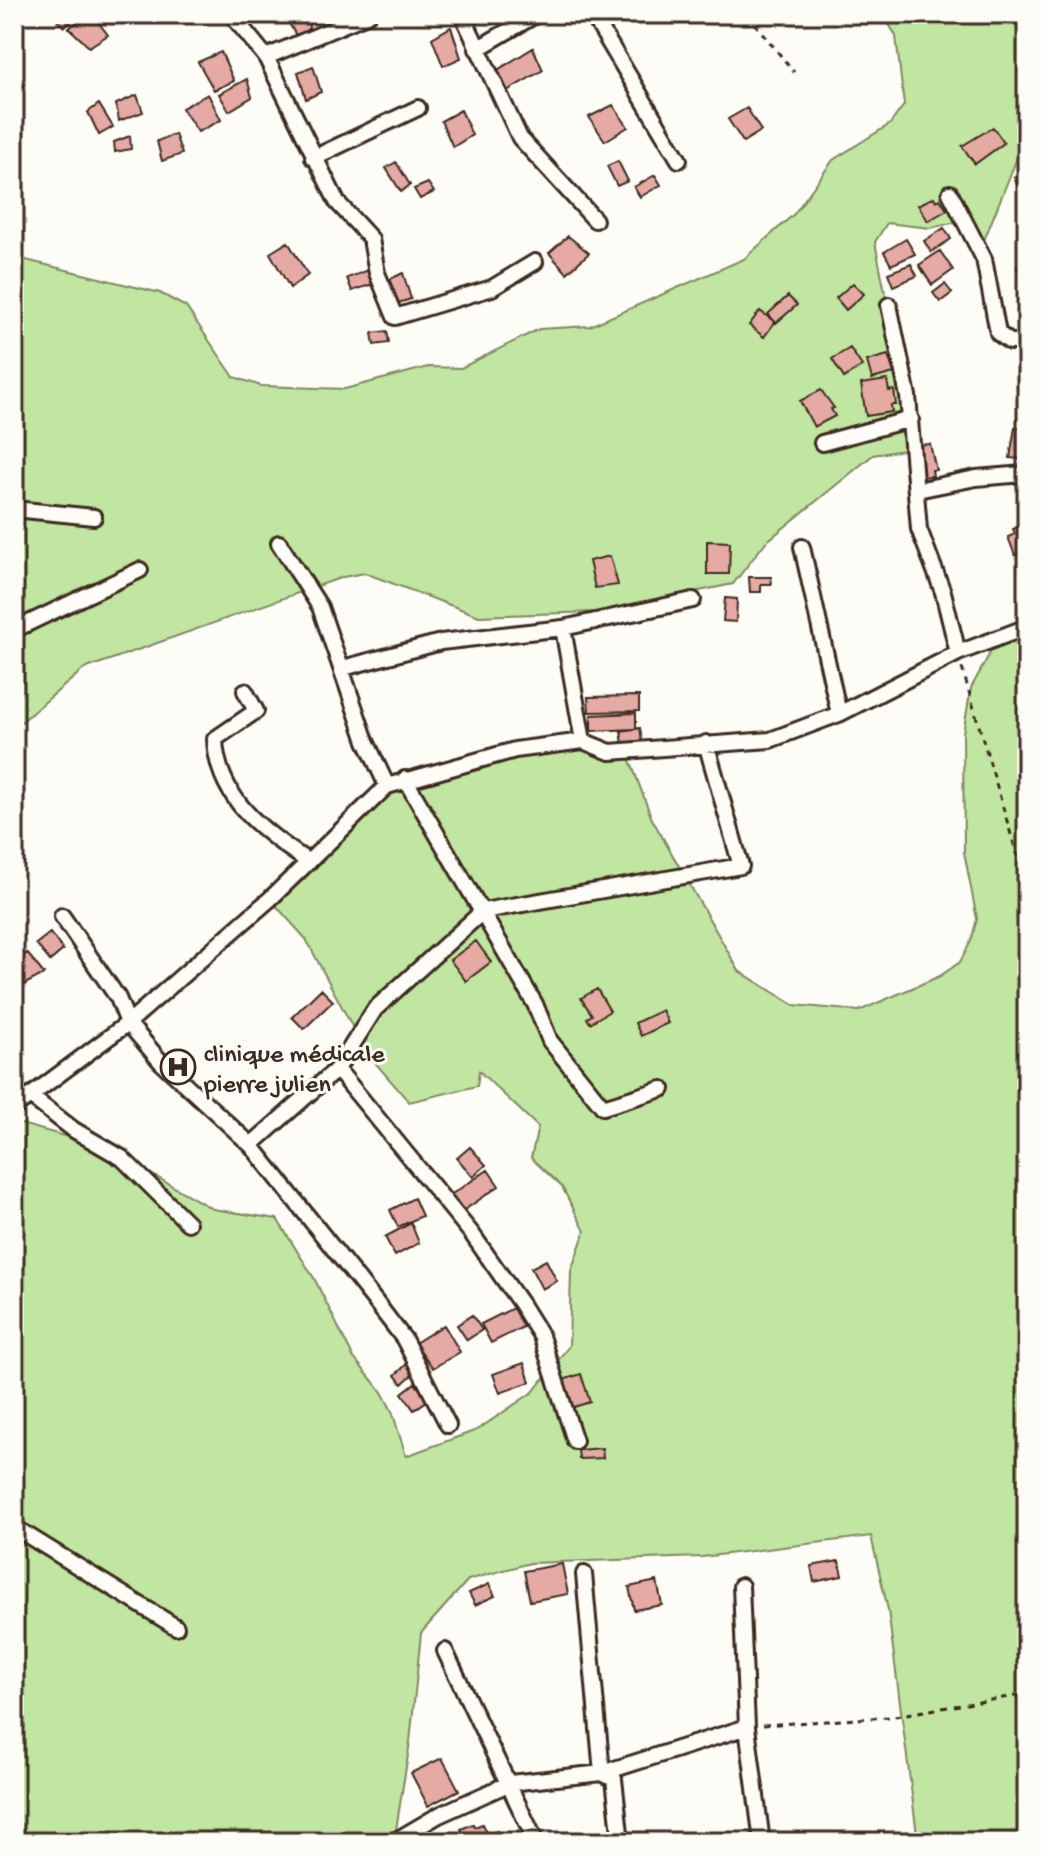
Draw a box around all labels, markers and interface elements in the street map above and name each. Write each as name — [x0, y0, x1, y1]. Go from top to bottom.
place label: clinique médicale pierre julien — [203, 1041, 385, 1102]
hospital icon: clinique médicale pierre julien — [159, 1048, 197, 1086]

